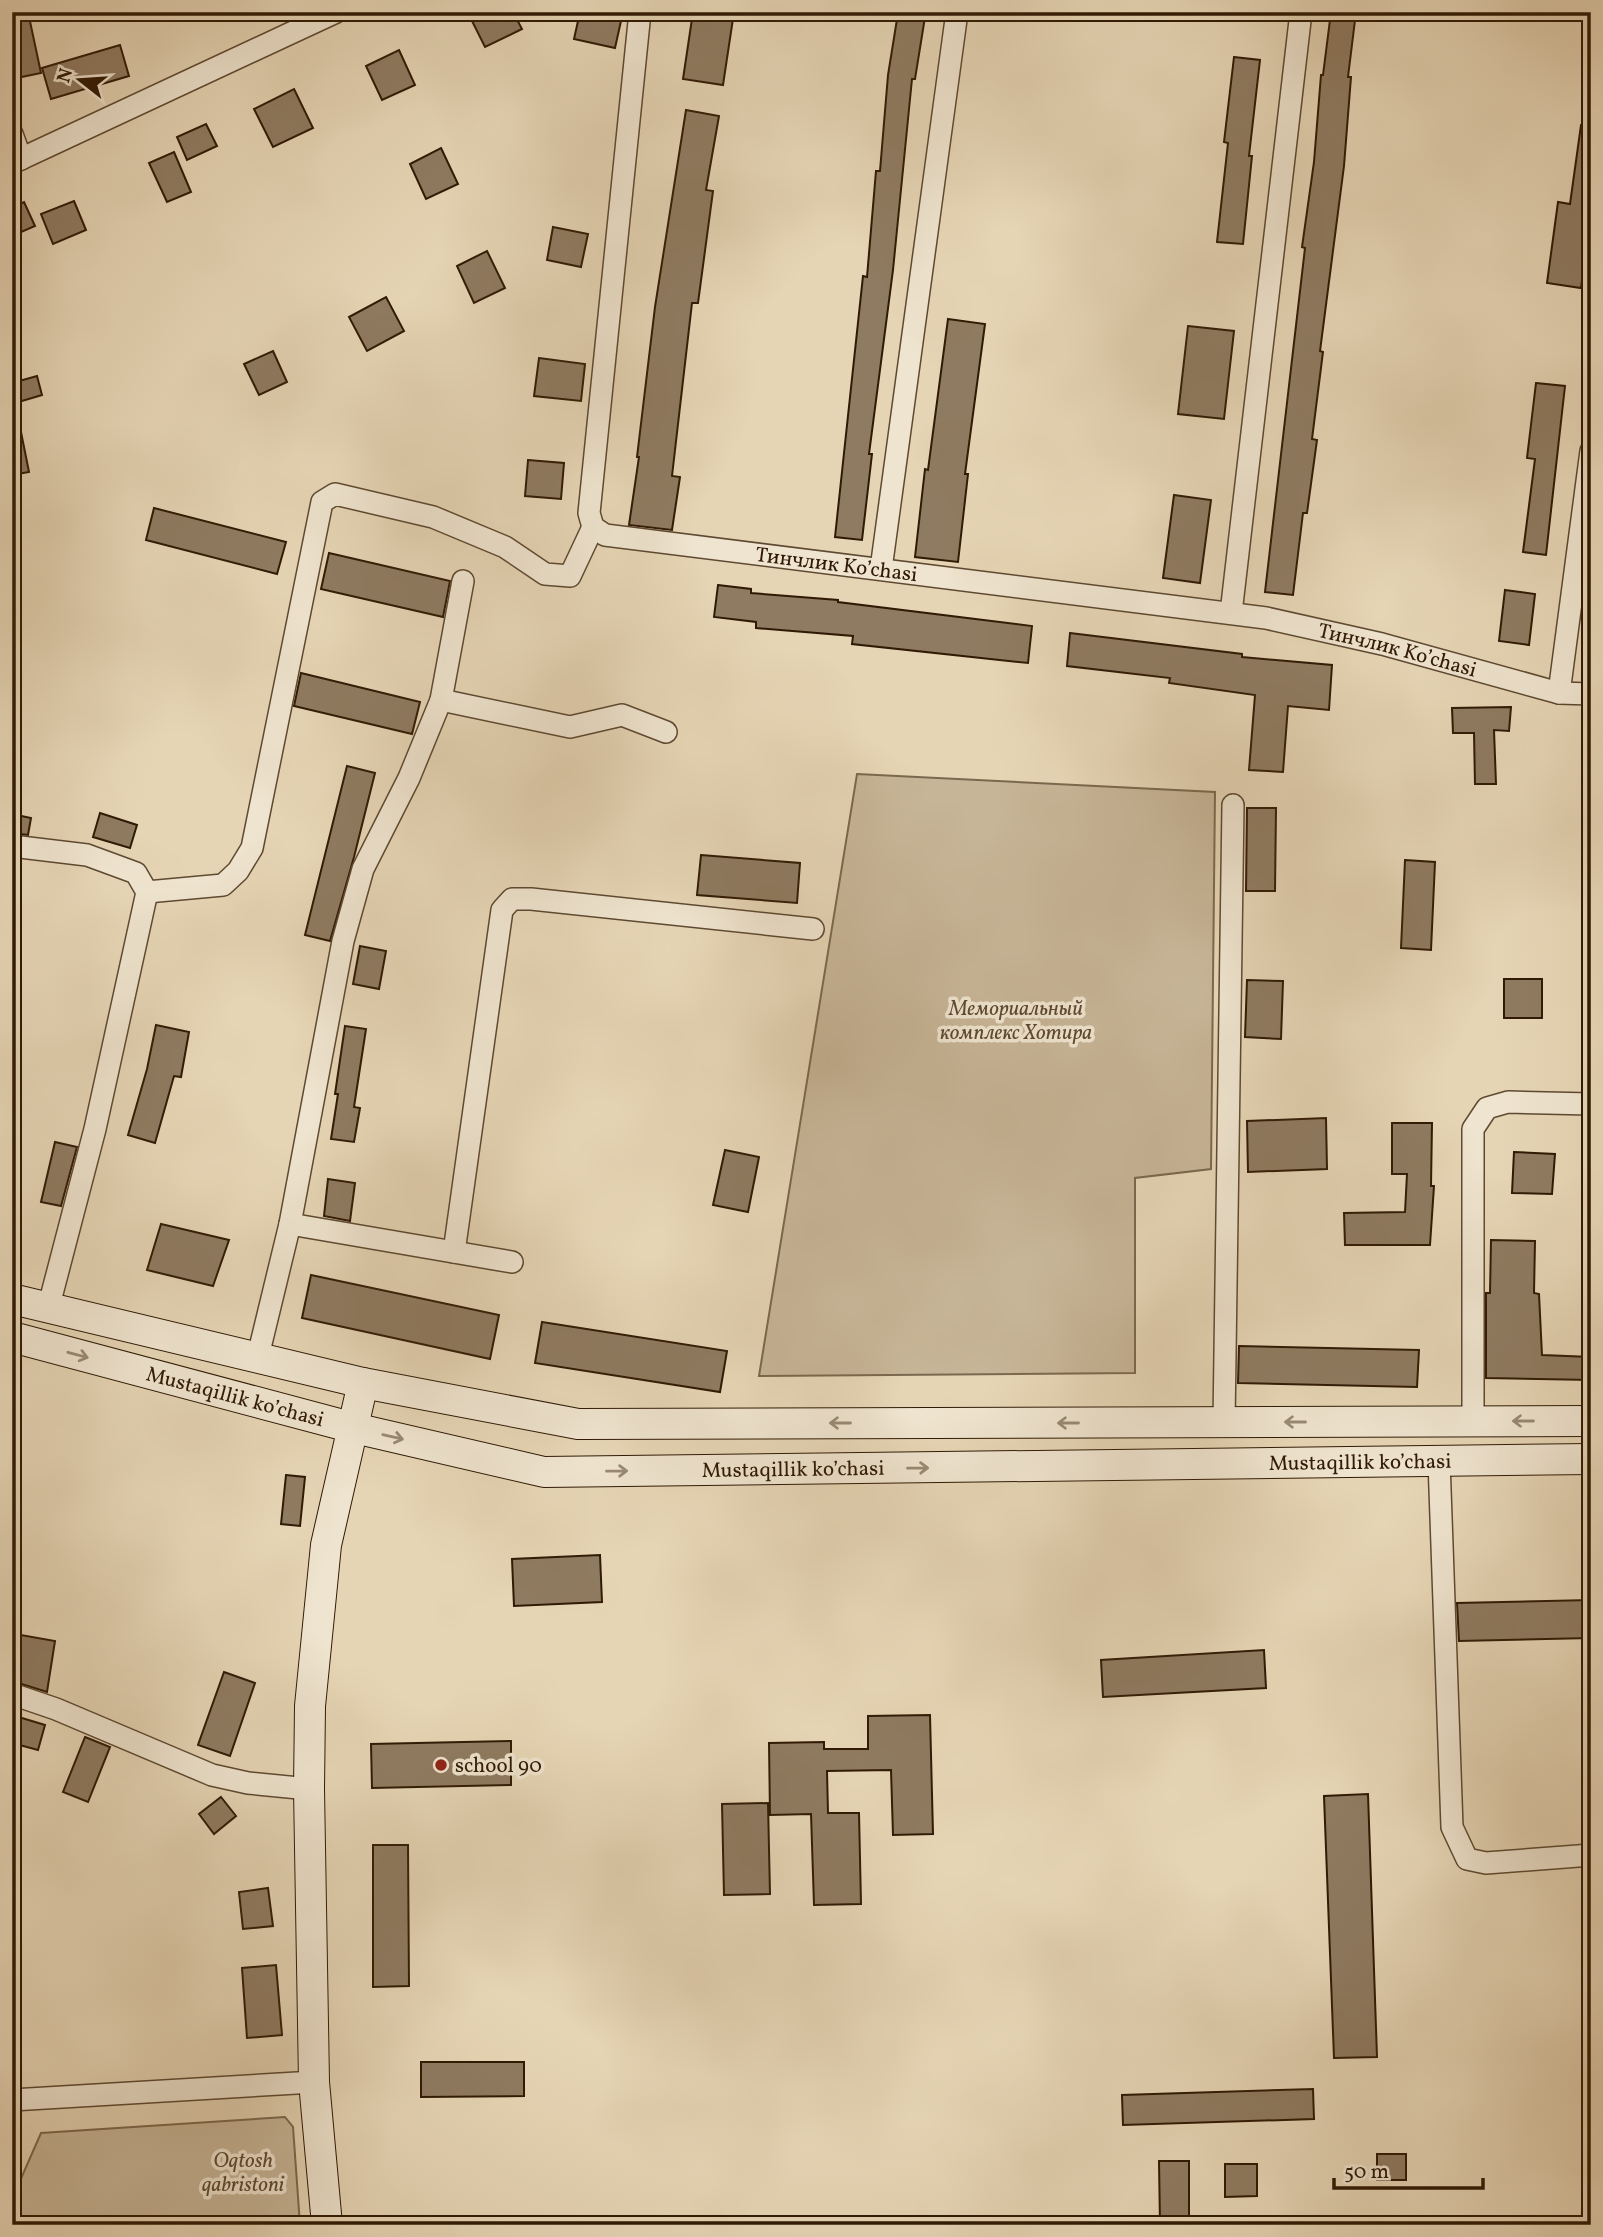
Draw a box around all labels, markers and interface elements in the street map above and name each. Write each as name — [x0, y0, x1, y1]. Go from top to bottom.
north arrow — [46, 46, 116, 116]
text: N — [51, 65, 80, 86]
street label: Тинчлик Ko’chasi — [754, 541, 919, 590]
street label: Тинчлик Ko’chasi — [1315, 617, 1480, 686]
park label: Мемориальный комплекс Хотира — [940, 995, 1092, 1048]
one-way arrow — [66, 1349, 89, 1362]
street label: Mustaqillik ko’chasi — [143, 1360, 327, 1435]
one-way arrow — [1511, 1414, 1534, 1428]
one-way arrow — [1284, 1415, 1307, 1429]
one-way arrow — [829, 1416, 852, 1430]
one-way arrow — [1056, 1416, 1079, 1430]
one-way arrow — [381, 1431, 404, 1444]
street label: Mustaqillik ko’chasi — [1268, 1448, 1452, 1479]
street label: Mustaqillik ko’chasi — [701, 1455, 885, 1486]
one-way arrow — [906, 1461, 929, 1474]
one-way arrow — [605, 1465, 628, 1478]
place label: school 90 — [455, 1752, 542, 1781]
marker: school 90 — [433, 1757, 449, 1773]
scale bar — [1334, 2146, 1482, 2190]
park label: Oqtosh qabristoni — [202, 2147, 285, 2200]
text: 50 m — [1344, 2158, 1389, 2187]

